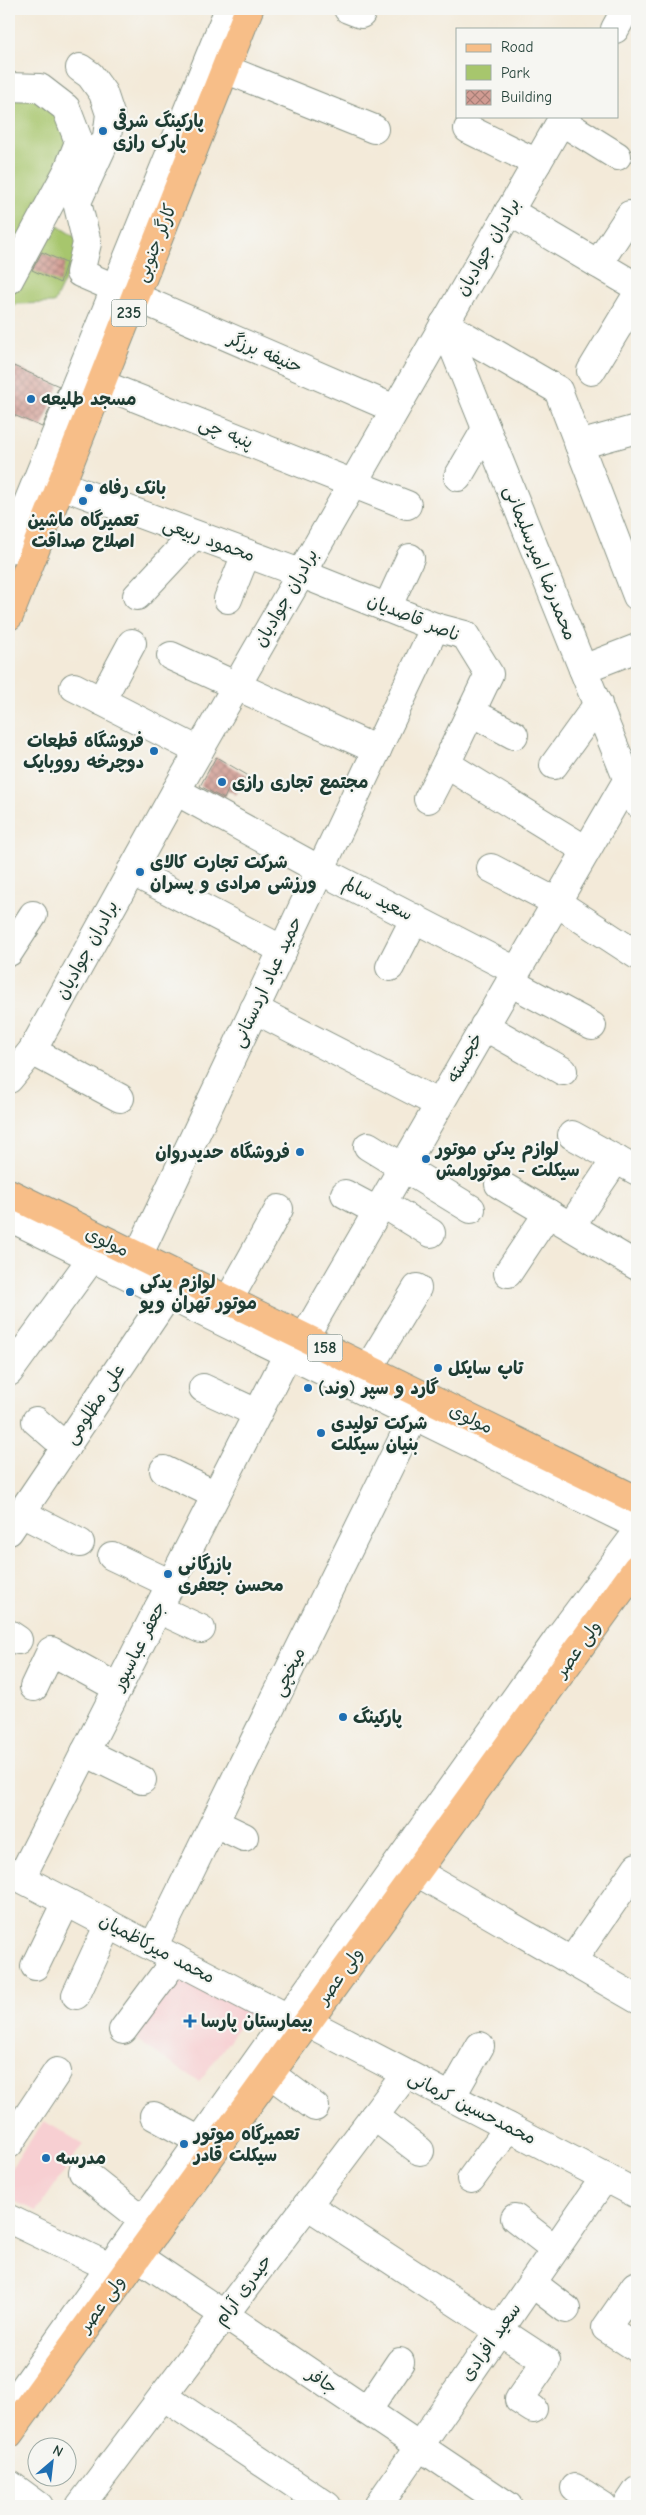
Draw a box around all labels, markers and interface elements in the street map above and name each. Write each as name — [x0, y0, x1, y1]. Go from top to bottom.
legend — [456, 28, 618, 118]
text: Road — [501, 38, 533, 56]
text: Park — [501, 64, 530, 82]
text: Building — [501, 88, 552, 106]
place label: پارکینگ شرقی پارک رازی — [113, 108, 204, 154]
marker: پارکینگ شرقی پارک رازی — [97, 125, 109, 137]
street label: برادران جوادیان — [451, 194, 525, 300]
street label: کارگر جنوبی — [131, 201, 182, 285]
road number: 235 — [112, 300, 146, 326]
street label: حنیفه برزگر — [223, 327, 305, 378]
place label: مسجد طلیعه — [41, 389, 136, 410]
marker: مسجد طلیعه — [25, 393, 37, 405]
street label: پنبه چی — [195, 413, 256, 454]
place label: بانک رفاه — [99, 478, 166, 499]
marker: بانک رفاه — [83, 482, 95, 494]
street label: محمدرضا امیرسلیمانی — [499, 483, 581, 643]
marker: تعمیرگاه ماشین اصلاح صداقت — [77, 495, 89, 507]
place label: تعمیرگاه ماشین اصلاح صداقت — [27, 509, 139, 552]
street label: محمود ربیعی — [160, 514, 258, 566]
street label: برادران جوادیان — [249, 545, 323, 651]
street label: ناصر قاصدیان — [364, 590, 464, 646]
place label: فروشگاه قطعات دوچرخه رووبایک — [23, 730, 144, 773]
marker: فروشگاه قطعات دوچرخه رووبایک — [148, 745, 160, 757]
place label: مجتمع تجاری رازی — [232, 772, 368, 795]
marker: مجتمع تجاری رازی — [216, 776, 228, 788]
place label: شرکت تجارت کالای ورزشی مرادی و پسران — [150, 852, 317, 895]
marker: شرکت تجارت کالای ورزشی مرادی و پسران — [134, 866, 146, 878]
street label: سعید سالم — [338, 873, 416, 928]
street label: برادران جوادیان — [51, 897, 123, 1003]
street label: حمید عباد اردستانی — [227, 913, 307, 1051]
street label: خجسته — [442, 1029, 488, 1087]
place label: لوازم یدکی موتور سیکلت - موتورامش — [434, 1139, 580, 1182]
place label: فروشگاه حدیدروان — [155, 1141, 290, 1164]
marker: فروشگاه حدیدروان — [294, 1146, 306, 1158]
marker: لوازم یدکی موتور سیکلت - موتورامش — [420, 1153, 432, 1165]
street label: مولوی — [82, 1223, 132, 1261]
place label: لوازم یدکی موتور تهران ویو — [138, 1272, 257, 1315]
marker: لوازم یدکی موتور تهران ویو — [124, 1286, 136, 1298]
road number: 158 — [308, 1335, 342, 1362]
place label: تاپ سایکل — [448, 1358, 524, 1380]
street label: علی مظلومی — [60, 1360, 130, 1449]
marker: تاپ سایکل — [432, 1362, 444, 1374]
place label: گارد و سپر (وند) — [318, 1377, 439, 1400]
marker: گارد و سپر (وند) — [302, 1382, 314, 1394]
street label: مولوی — [446, 1400, 496, 1438]
place label: شرکت تولیدی بنیان سیکلت — [331, 1413, 427, 1455]
marker: شرکت تولیدی بنیان سیکلت — [315, 1427, 327, 1439]
place label: بازرگانی محسن جعفری — [178, 1553, 284, 1596]
marker: بازرگانی محسن جعفری — [162, 1568, 174, 1580]
street label: جعفر عباسپور — [107, 1598, 171, 1696]
street label: ولی عصر — [549, 1617, 606, 1683]
street label: میخچی — [268, 1644, 311, 1700]
place label: پارکینگ — [353, 1706, 403, 1729]
marker: پارکینگ — [337, 1711, 349, 1723]
street label: محمد میرکاظمیان — [96, 1910, 218, 1988]
street label: ولی عصر — [311, 1944, 368, 2010]
place label: بیمارستان پارسا — [201, 2011, 313, 2033]
marker: بیمارستان پارسا — [183, 2014, 197, 2028]
street label: محمدحسین کرمانی — [405, 2067, 539, 2149]
place label: تعمیرگاه موتور سیکلت قادر — [192, 2123, 300, 2166]
marker: تعمیرگاه موتور سیکلت قادر — [178, 2138, 190, 2150]
place label: مدرسه — [56, 2148, 106, 2169]
marker: مدرسه — [40, 2152, 52, 2164]
street label: حیدری آرام — [210, 2251, 279, 2331]
street label: ولی عصر — [73, 2272, 130, 2338]
street label: سعید افرادی — [456, 2299, 526, 2385]
street label: جافر — [301, 2362, 341, 2399]
north arrow — [28, 2438, 78, 2488]
text: N — [50, 2441, 66, 2461]

